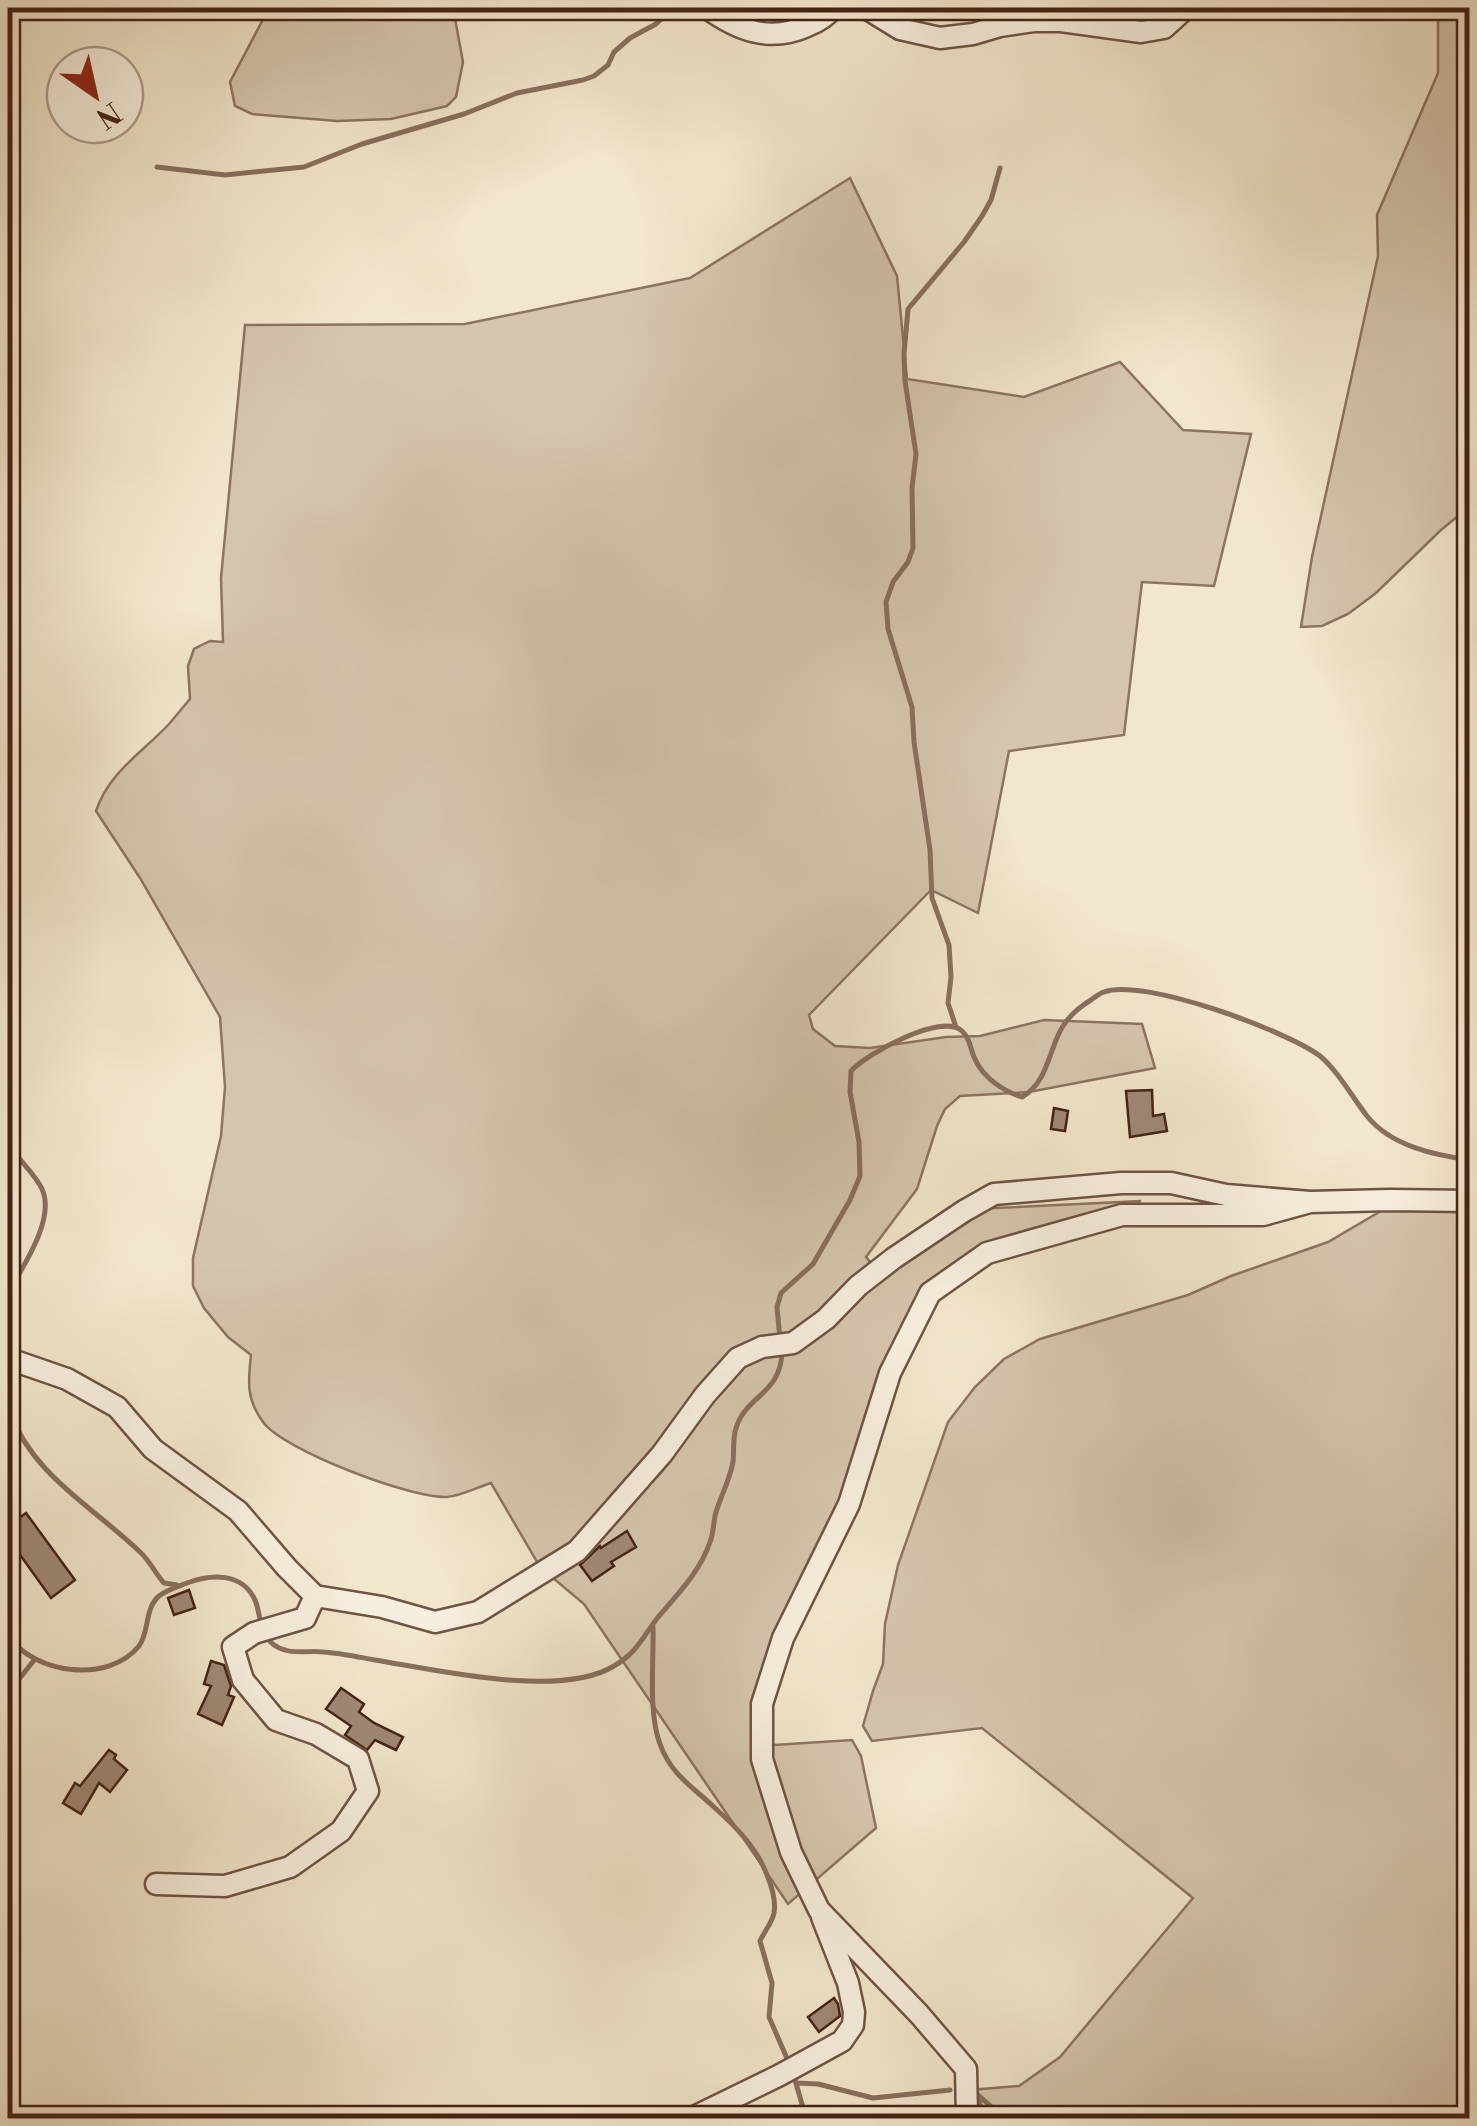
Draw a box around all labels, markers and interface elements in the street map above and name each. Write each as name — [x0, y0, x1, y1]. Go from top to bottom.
north arrow — [45, 45, 145, 145]
text: N — [89, 94, 127, 135]

